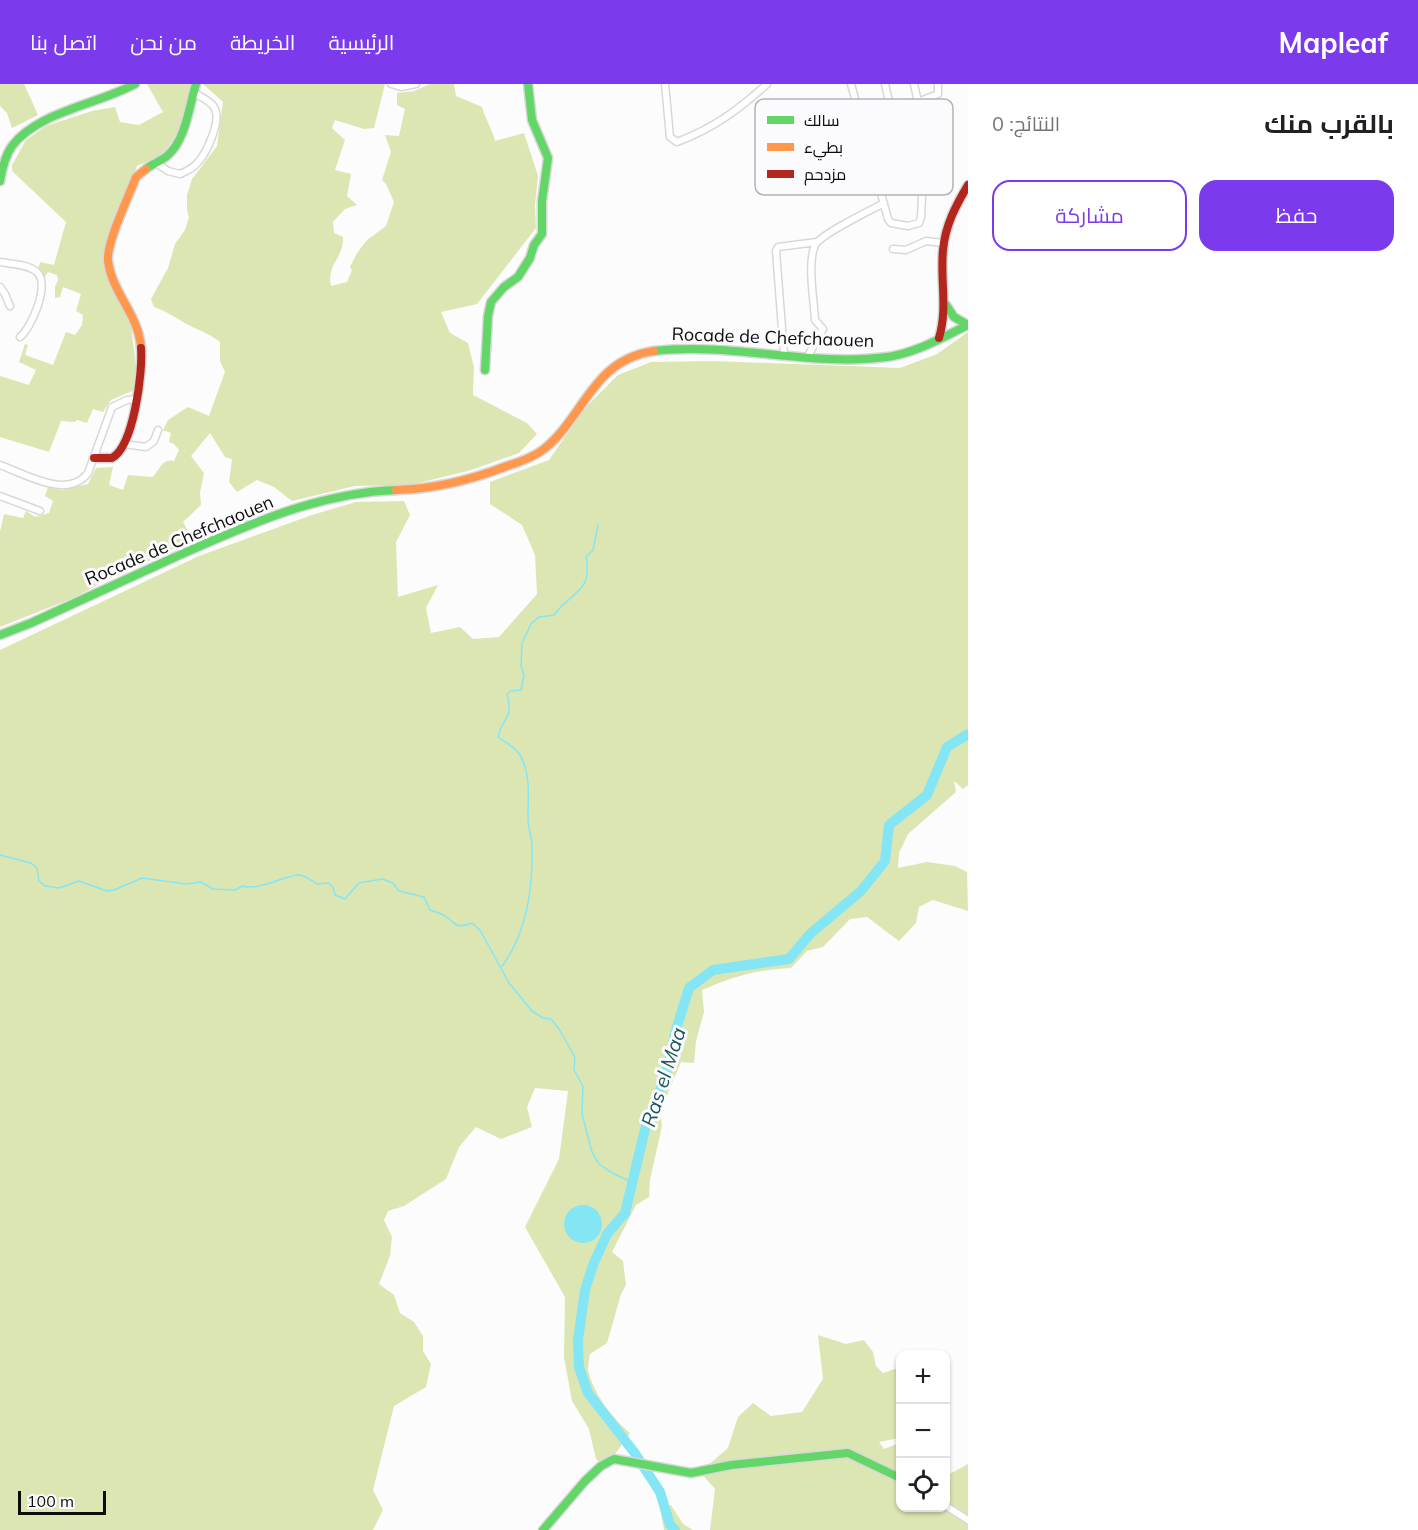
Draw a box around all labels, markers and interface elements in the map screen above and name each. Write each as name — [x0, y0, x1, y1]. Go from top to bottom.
text: Mapleaf — [1279, 25, 1388, 60]
text: اتصل بنا — [30, 29, 97, 55]
text: من نحن — [130, 29, 197, 55]
text: الخريطة — [230, 29, 295, 55]
text: الرئيسية — [328, 29, 394, 55]
legend — [755, 99, 953, 195]
text: بالقرب منك — [1264, 107, 1394, 140]
text: سالك — [804, 110, 839, 130]
text: النتائج: 0 — [992, 111, 1060, 136]
text: بطيء — [804, 137, 843, 161]
text: مزدحم — [804, 164, 846, 186]
button: مشاركة — [992, 180, 1187, 251]
button: حفظ — [1199, 180, 1394, 251]
street label: Rocade de Chefchaouen — [671, 322, 875, 352]
street label: Rocade de Chefchaouen — [81, 490, 277, 590]
water label: Ras el Maa — [635, 1024, 691, 1130]
map controls — [896, 1350, 950, 1512]
button: + — [896, 1350, 950, 1404]
button: − — [896, 1404, 950, 1458]
button: locate — [896, 1458, 950, 1512]
scale bar — [18, 1488, 106, 1516]
text: 100 m — [27, 1491, 74, 1511]

